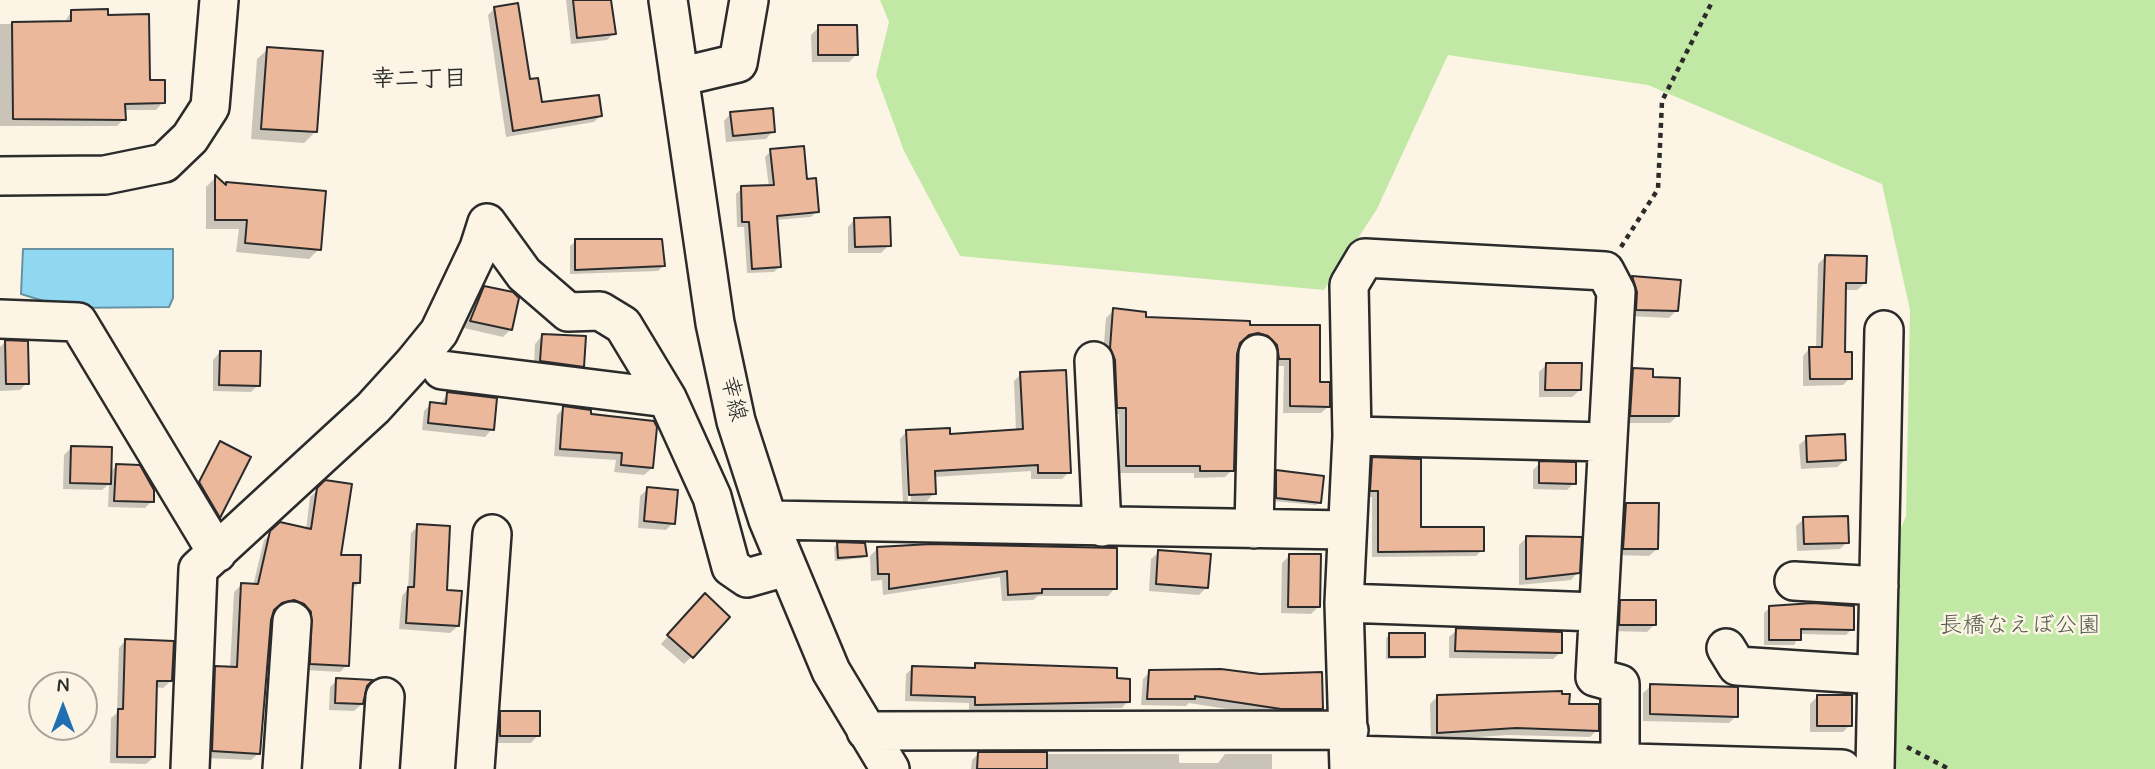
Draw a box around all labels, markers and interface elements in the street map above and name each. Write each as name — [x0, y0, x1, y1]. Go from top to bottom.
district label: 幸二丁目 — [371, 67, 467, 95]
street label: 幸線 — [713, 373, 751, 425]
park label: 長橋なえぼ公園 — [1940, 613, 2100, 641]
north arrow — [28, 671, 98, 741]
text: N — [57, 674, 69, 699]

